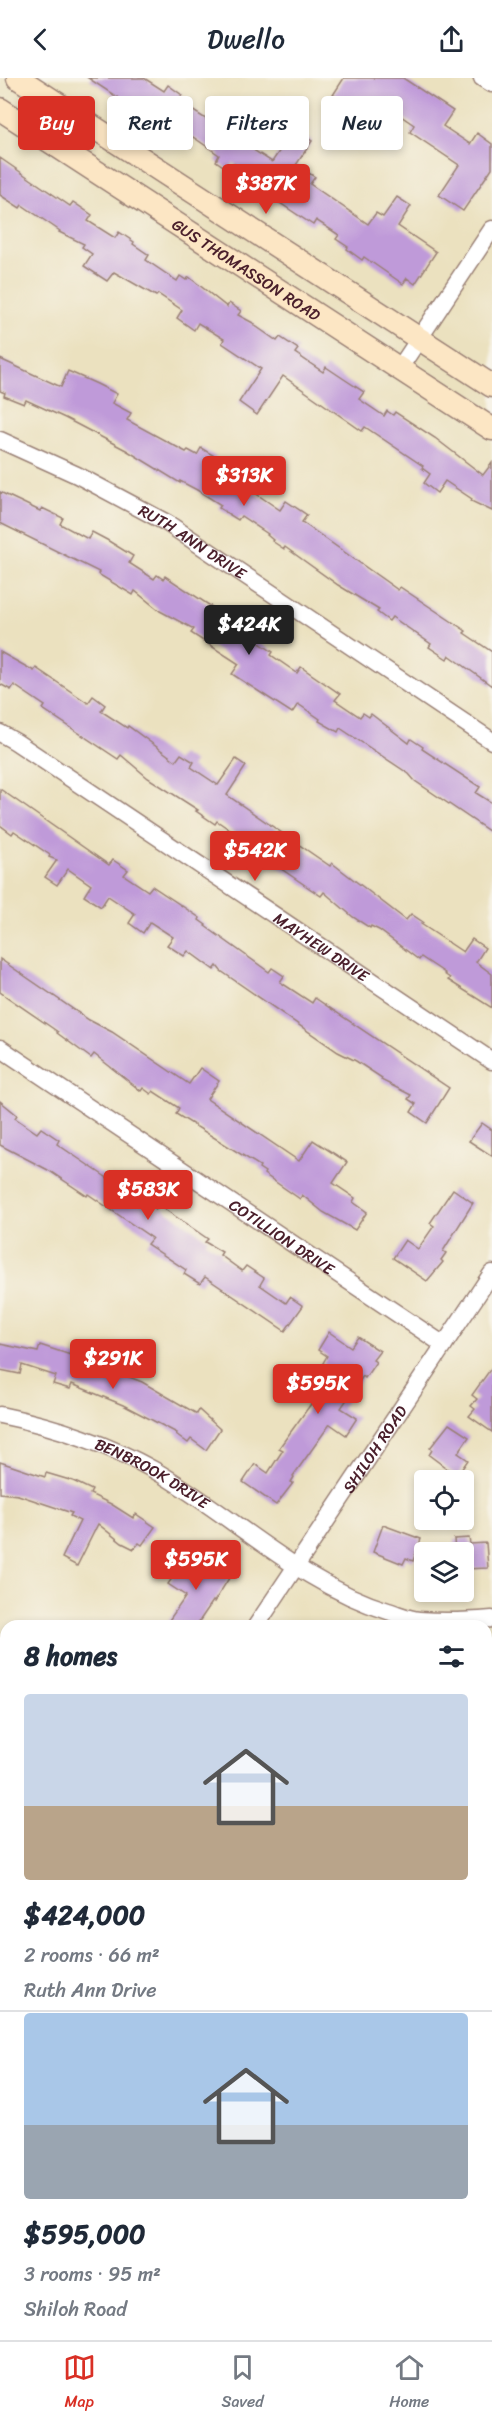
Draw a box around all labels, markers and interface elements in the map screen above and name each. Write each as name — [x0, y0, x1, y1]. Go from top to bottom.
text: Dwello — [207, 15, 285, 63]
icon: back — [24, 23, 57, 56]
icon: share — [435, 23, 468, 56]
chip: Buy — [18, 96, 95, 150]
chip: Rent — [107, 96, 193, 150]
chip: Filters — [205, 96, 309, 150]
chip: New — [321, 96, 403, 150]
pin: $387K — [224, 164, 308, 215]
text: $387K — [236, 166, 296, 201]
street label: GUS THOMASSON ROAD — [166, 210, 327, 329]
pin: $313K — [202, 456, 286, 507]
text: $313K — [216, 458, 272, 493]
street label: RUTH ANN DRIVE — [133, 496, 254, 588]
pin: $424K — [207, 605, 291, 656]
text: $424K — [218, 607, 280, 642]
pin: $542K — [213, 831, 297, 882]
text: $542K — [224, 833, 286, 868]
street label: MAYHEW DRIVE — [267, 904, 376, 990]
pin: $583K — [106, 1170, 190, 1221]
text: $583K — [118, 1172, 178, 1207]
street label: COTILLION DRIVE — [223, 1191, 341, 1283]
pin: $291K — [71, 1339, 155, 1390]
text: $291K — [84, 1341, 142, 1376]
pin: $595K — [276, 1364, 360, 1415]
text: $595K — [287, 1366, 349, 1401]
street label: SHILOH ROAD — [334, 1398, 415, 1499]
street label: BENBROOK DRIVE — [91, 1429, 217, 1517]
map controls — [414, 1470, 474, 1602]
button: locate — [414, 1470, 474, 1530]
pin: $595K — [154, 1540, 238, 1591]
text: $595K — [165, 1542, 227, 1577]
button: layers — [414, 1542, 474, 1602]
text: 8 homes — [24, 1633, 117, 1679]
icon: filters — [435, 1640, 468, 1673]
icon: home — [192, 1733, 300, 1841]
text: $424,000 — [24, 1892, 145, 1938]
text: 2 rooms · 66 m² — [24, 1938, 160, 1973]
text: Ruth Ann Drive — [24, 1973, 157, 2008]
icon: home — [192, 2052, 300, 2160]
text: $595,000 — [24, 2211, 146, 2257]
text: 3 rooms · 95 m² — [24, 2257, 161, 2292]
text: Shiloh Road — [24, 2292, 127, 2327]
tab: Map — [63, 2351, 96, 2416]
tab: Saved — [221, 2351, 264, 2416]
tab: Home — [389, 2351, 429, 2416]

